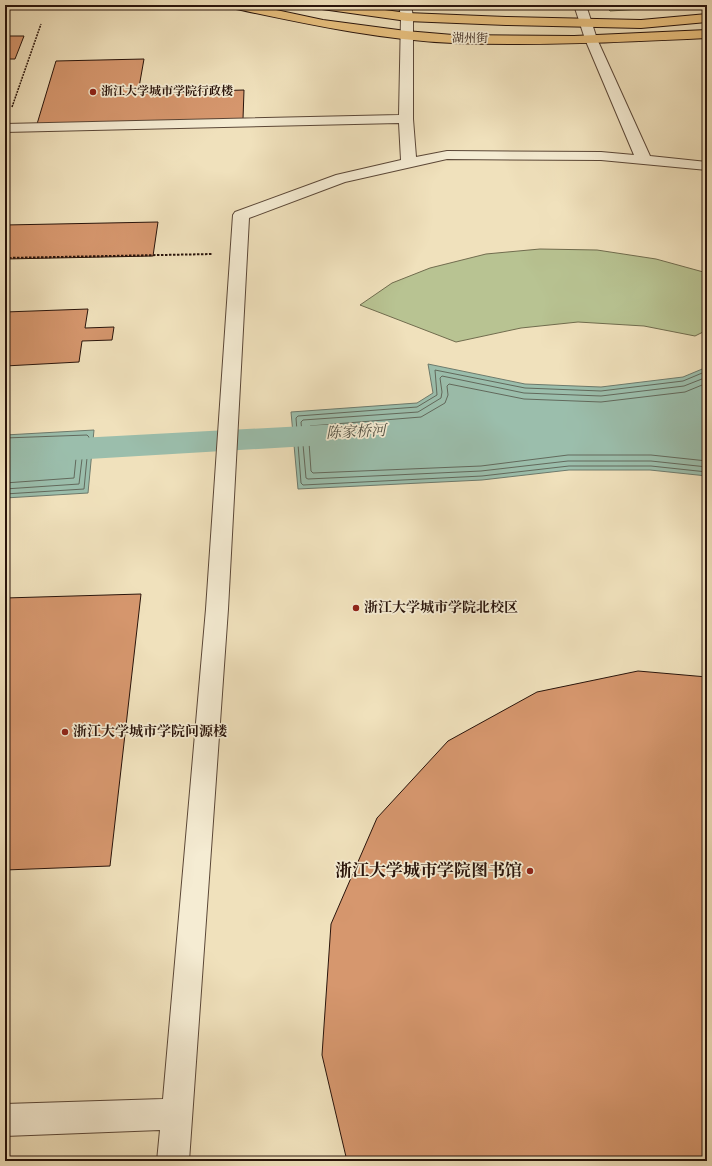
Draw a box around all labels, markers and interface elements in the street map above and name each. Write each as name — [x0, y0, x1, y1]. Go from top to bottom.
street label: 湖州街 — [452, 31, 489, 47]
place label: 浙江大学城市学院行政楼 — [101, 84, 233, 100]
marker: 浙江大学城市学院行政楼 — [88, 87, 98, 97]
water label: 陈家桥河 — [325, 421, 389, 445]
place label: 浙江大学城市学院北校区 — [364, 599, 518, 618]
marker: 浙江大学城市学院北校区 — [351, 603, 361, 613]
place label: 浙江大学城市学院问源楼 — [73, 723, 227, 742]
marker: 浙江大学城市学院问源楼 — [60, 727, 70, 737]
place label: 浙江大学城市学院图书馆 — [335, 860, 522, 883]
marker: 浙江大学城市学院图书馆 — [525, 866, 535, 876]

